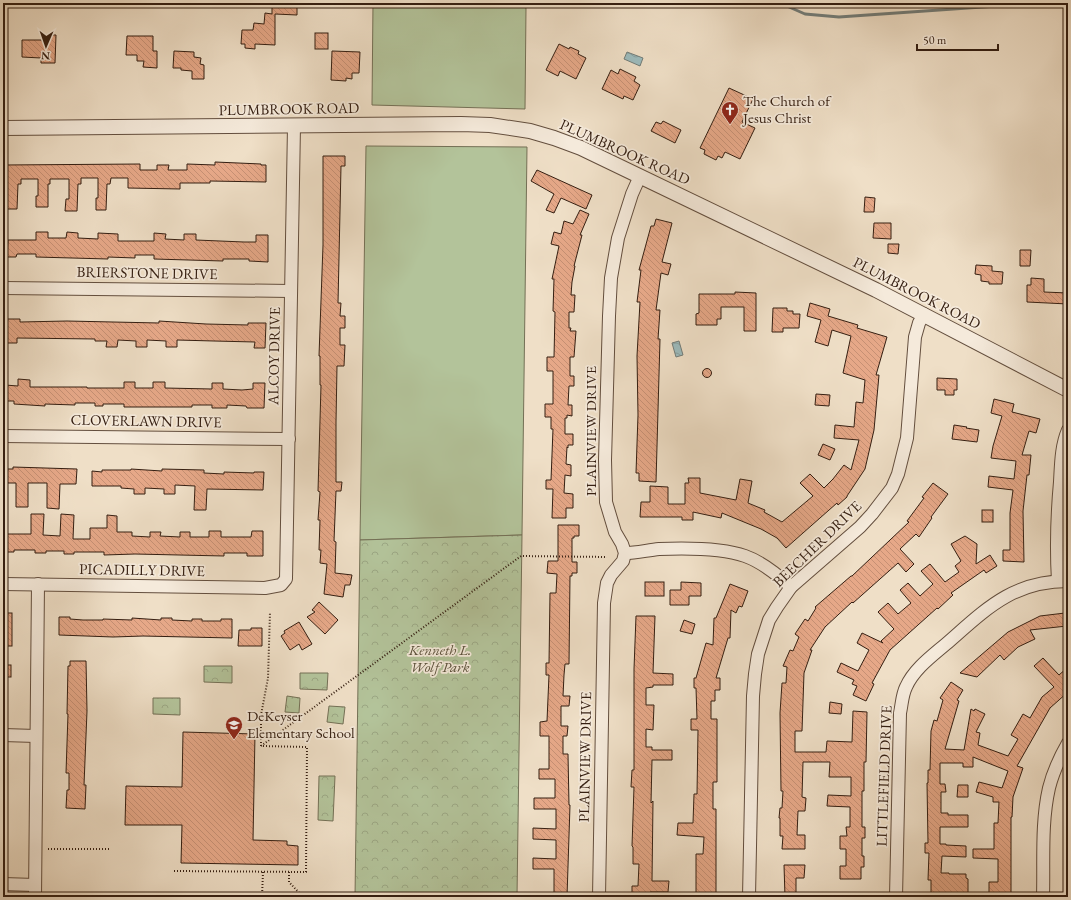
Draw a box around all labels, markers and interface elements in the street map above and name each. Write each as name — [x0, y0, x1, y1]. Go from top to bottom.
north arrow — [26, 26, 66, 66]
scale bar — [917, 26, 998, 52]
text: 50 m — [923, 32, 947, 48]
text: N — [41, 49, 50, 63]
place label: The Church of Jesus Christ — [741, 91, 832, 127]
street label: PLUMBROOK ROAD — [219, 98, 359, 119]
church icon: The Church of Jesus Christ — [720, 100, 740, 125]
street label: PLUMBROOK ROAD — [557, 114, 693, 189]
street label: PLUMBROOK ROAD — [850, 252, 984, 333]
street label: BRIERSTONE DRIVE — [76, 262, 218, 283]
street label: ALCOY DRIVE — [263, 306, 284, 406]
street label: PLAINVIEW DRIVE — [581, 365, 600, 496]
street label: CLOVERLAWN DRIVE — [70, 410, 222, 431]
street label: BEECHER DRIVE — [768, 496, 865, 591]
street label: PICADILLY DRIVE — [79, 559, 206, 580]
park label: Kenneth L. Wolf Park — [408, 640, 471, 676]
street label: PLAINVIEW DRIVE — [574, 691, 595, 822]
street label: LITTLEFIELD DRIVE — [872, 705, 895, 847]
place label: DeKeyser Elementary School — [247, 706, 355, 742]
school or university icon: DeKeyser Elementary School — [224, 715, 244, 740]

